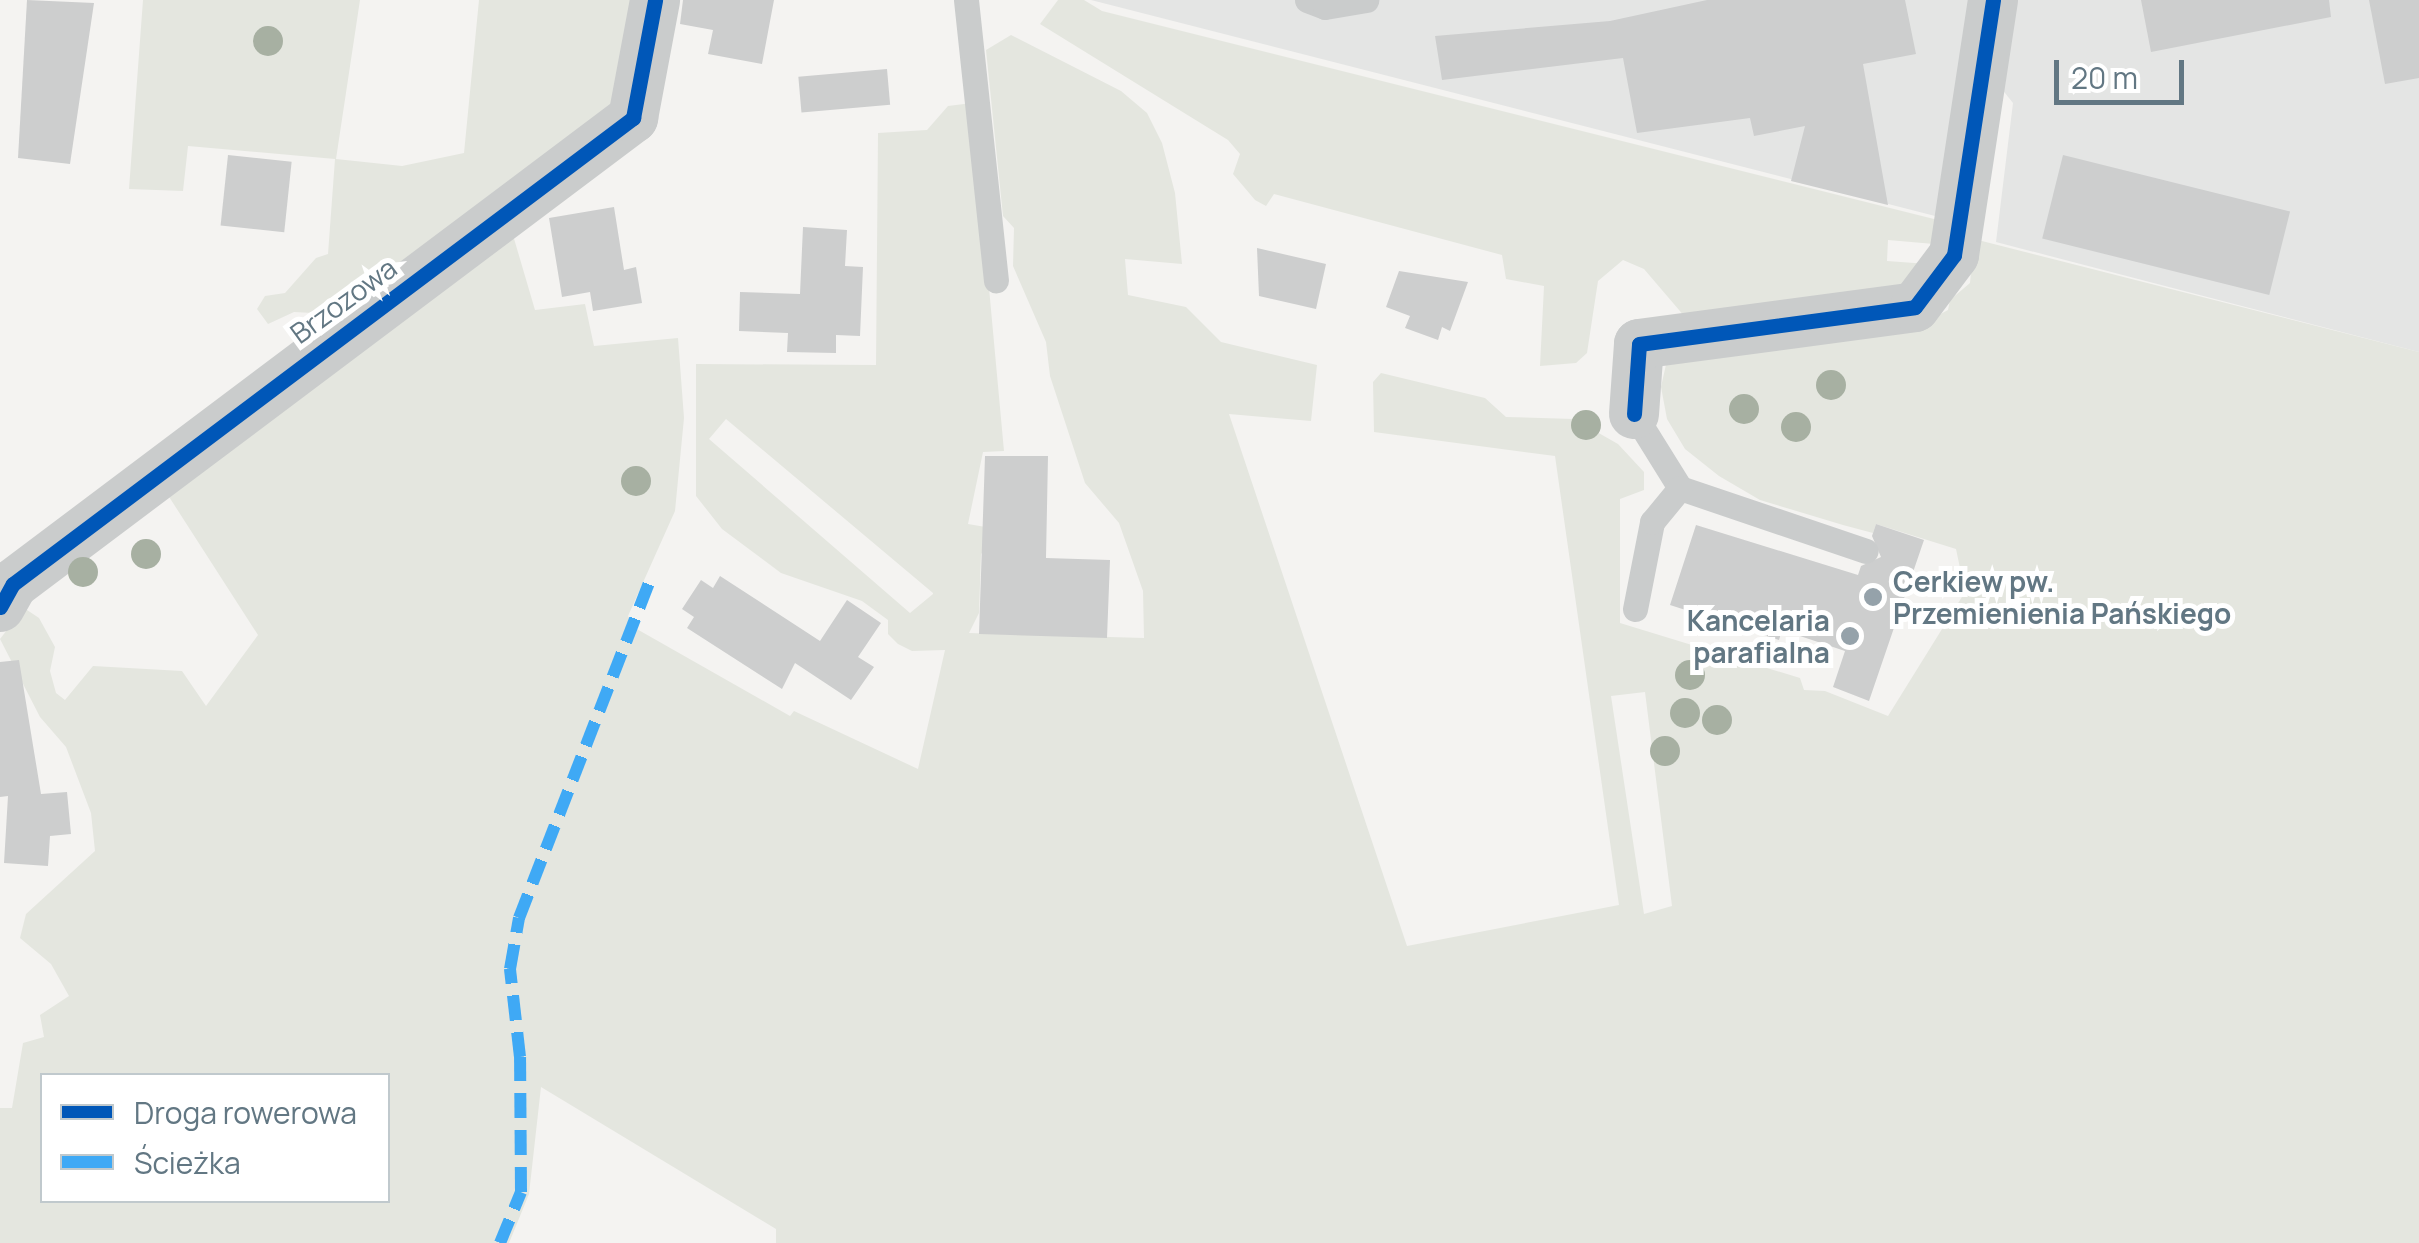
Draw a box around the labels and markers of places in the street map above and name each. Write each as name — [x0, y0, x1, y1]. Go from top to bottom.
place label: Cerkiew pw. Przemienienia Pańskiego — [1893, 564, 2231, 630]
marker: Cerkiew pw. Przemienienia Pańskiego — [1862, 586, 1884, 608]
place label: Kancelaria parafialna — [1687, 603, 1830, 669]
marker: Kancelaria parafialna — [1839, 625, 1861, 647]

